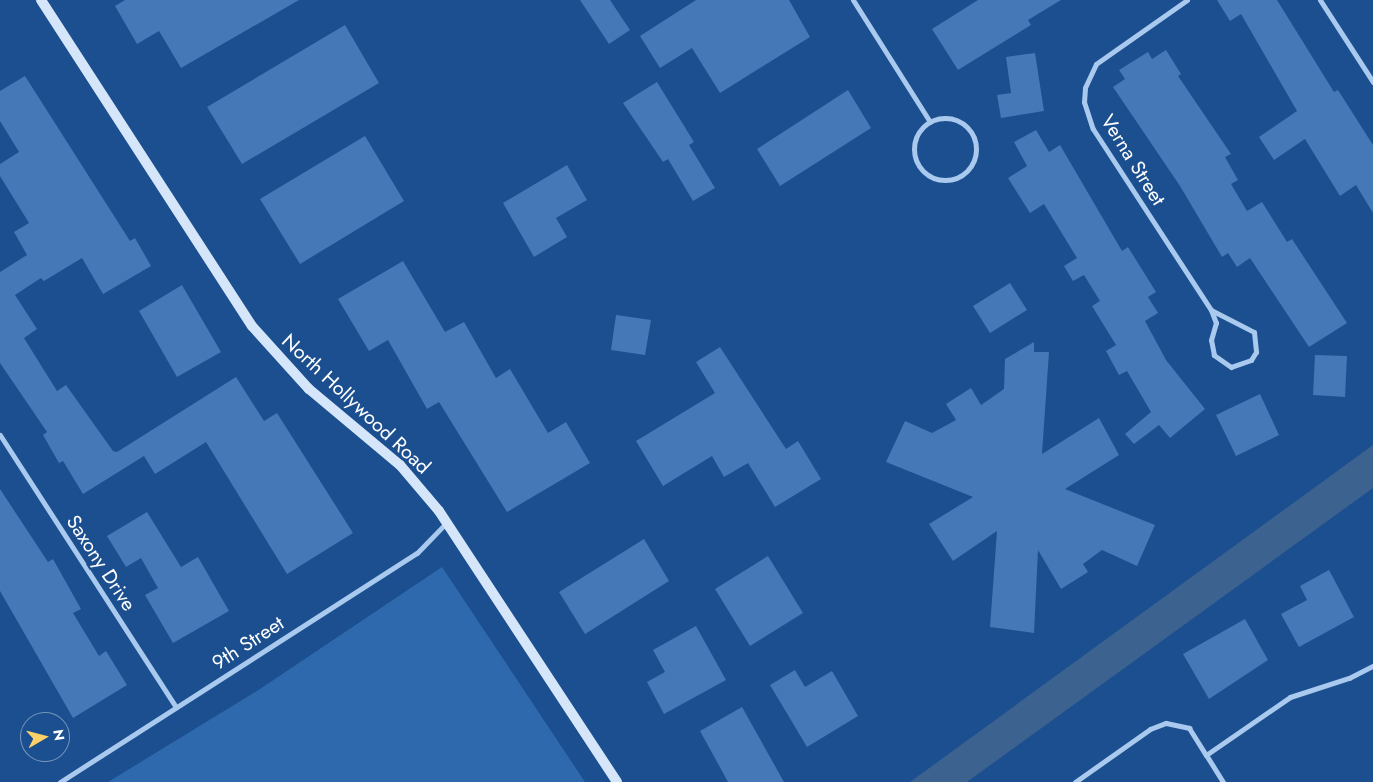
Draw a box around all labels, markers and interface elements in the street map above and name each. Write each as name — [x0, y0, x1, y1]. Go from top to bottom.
street label: Verna Street — [1096, 110, 1170, 210]
street label: North Hollywood Road — [277, 329, 435, 479]
street label: Saxony Drive — [61, 511, 141, 615]
street label: 9th Street — [208, 611, 288, 675]
north arrow — [20, 712, 70, 762]
text: N — [48, 728, 70, 742]

